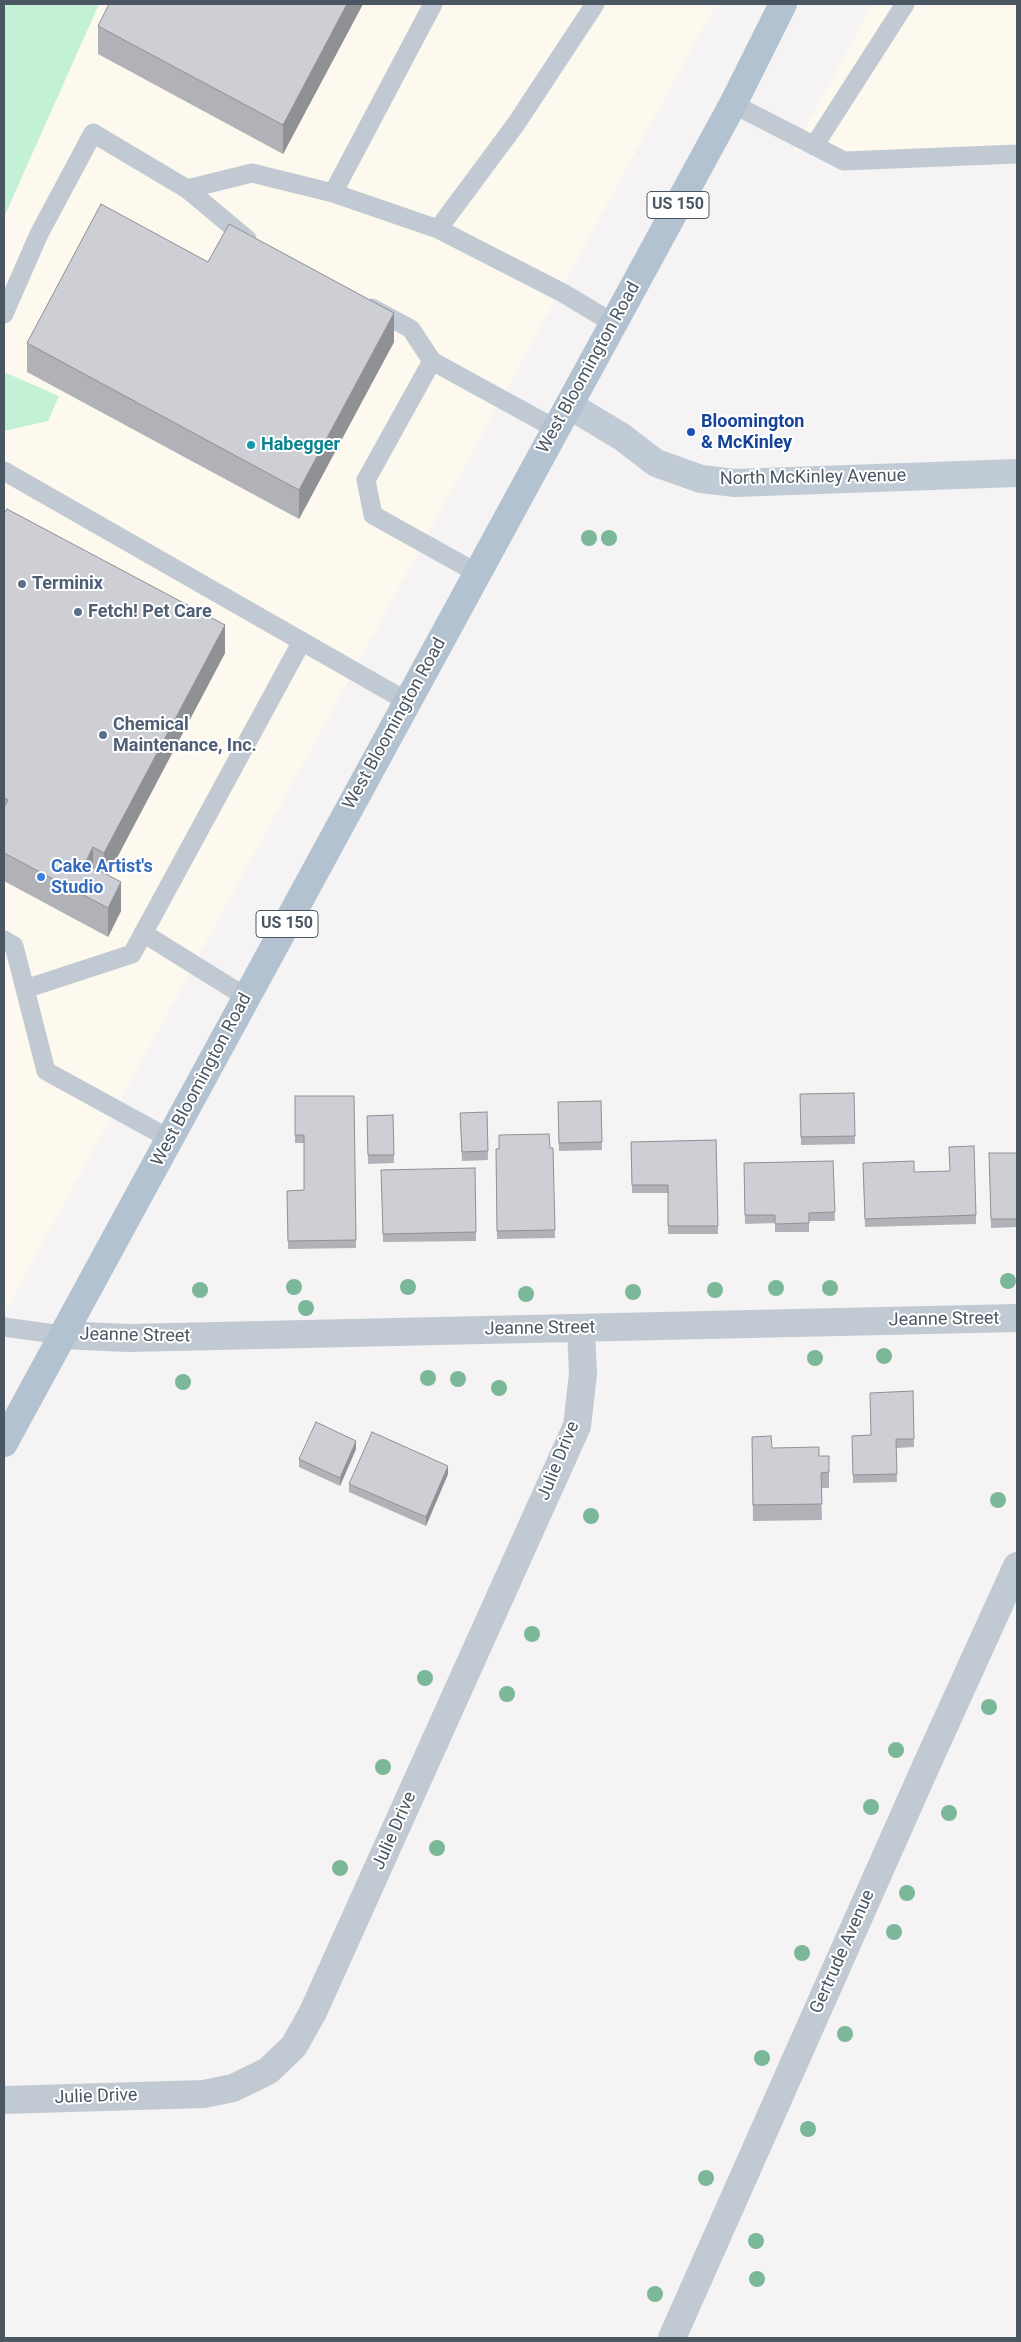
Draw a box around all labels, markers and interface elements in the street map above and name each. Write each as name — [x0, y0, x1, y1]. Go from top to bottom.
road number: US 150 — [647, 192, 709, 218]
street label: West Bloomington Road — [533, 278, 645, 458]
place label: Bloomington & McKinley — [701, 411, 804, 454]
marker: Bloomington & McKinley — [685, 426, 697, 438]
place label: Habegger — [261, 434, 340, 456]
marker: Habegger — [245, 439, 257, 451]
street label: North McKinley Avenue — [720, 466, 906, 490]
place label: Terminix — [32, 573, 103, 595]
marker: Terminix — [16, 578, 28, 590]
place label: Fetch! Pet Care — [88, 601, 212, 623]
marker: Fetch! Pet Care — [72, 606, 84, 618]
street label: West Bloomington Road — [339, 634, 451, 814]
place label: Chemical Maintenance, Inc. — [113, 714, 257, 756]
marker: Chemical Maintenance, Inc. — [97, 729, 109, 741]
place label: Cake Artist's Studio — [51, 856, 153, 899]
marker: Cake Artist's Studio — [35, 871, 47, 883]
road number: US 150 — [256, 911, 318, 938]
street label: West Bloomington Road — [147, 990, 257, 1170]
street label: Jeanne Street — [888, 1308, 1000, 1332]
street label: Jeanne Street — [484, 1317, 596, 1341]
street label: Jeanne Street — [79, 1324, 191, 1348]
street label: Julie Drive — [533, 1418, 585, 1504]
street label: Julie Drive — [368, 1789, 422, 1873]
street label: Gertrude Avenue — [806, 1887, 880, 2017]
street label: Julie Drive — [54, 2085, 138, 2109]

